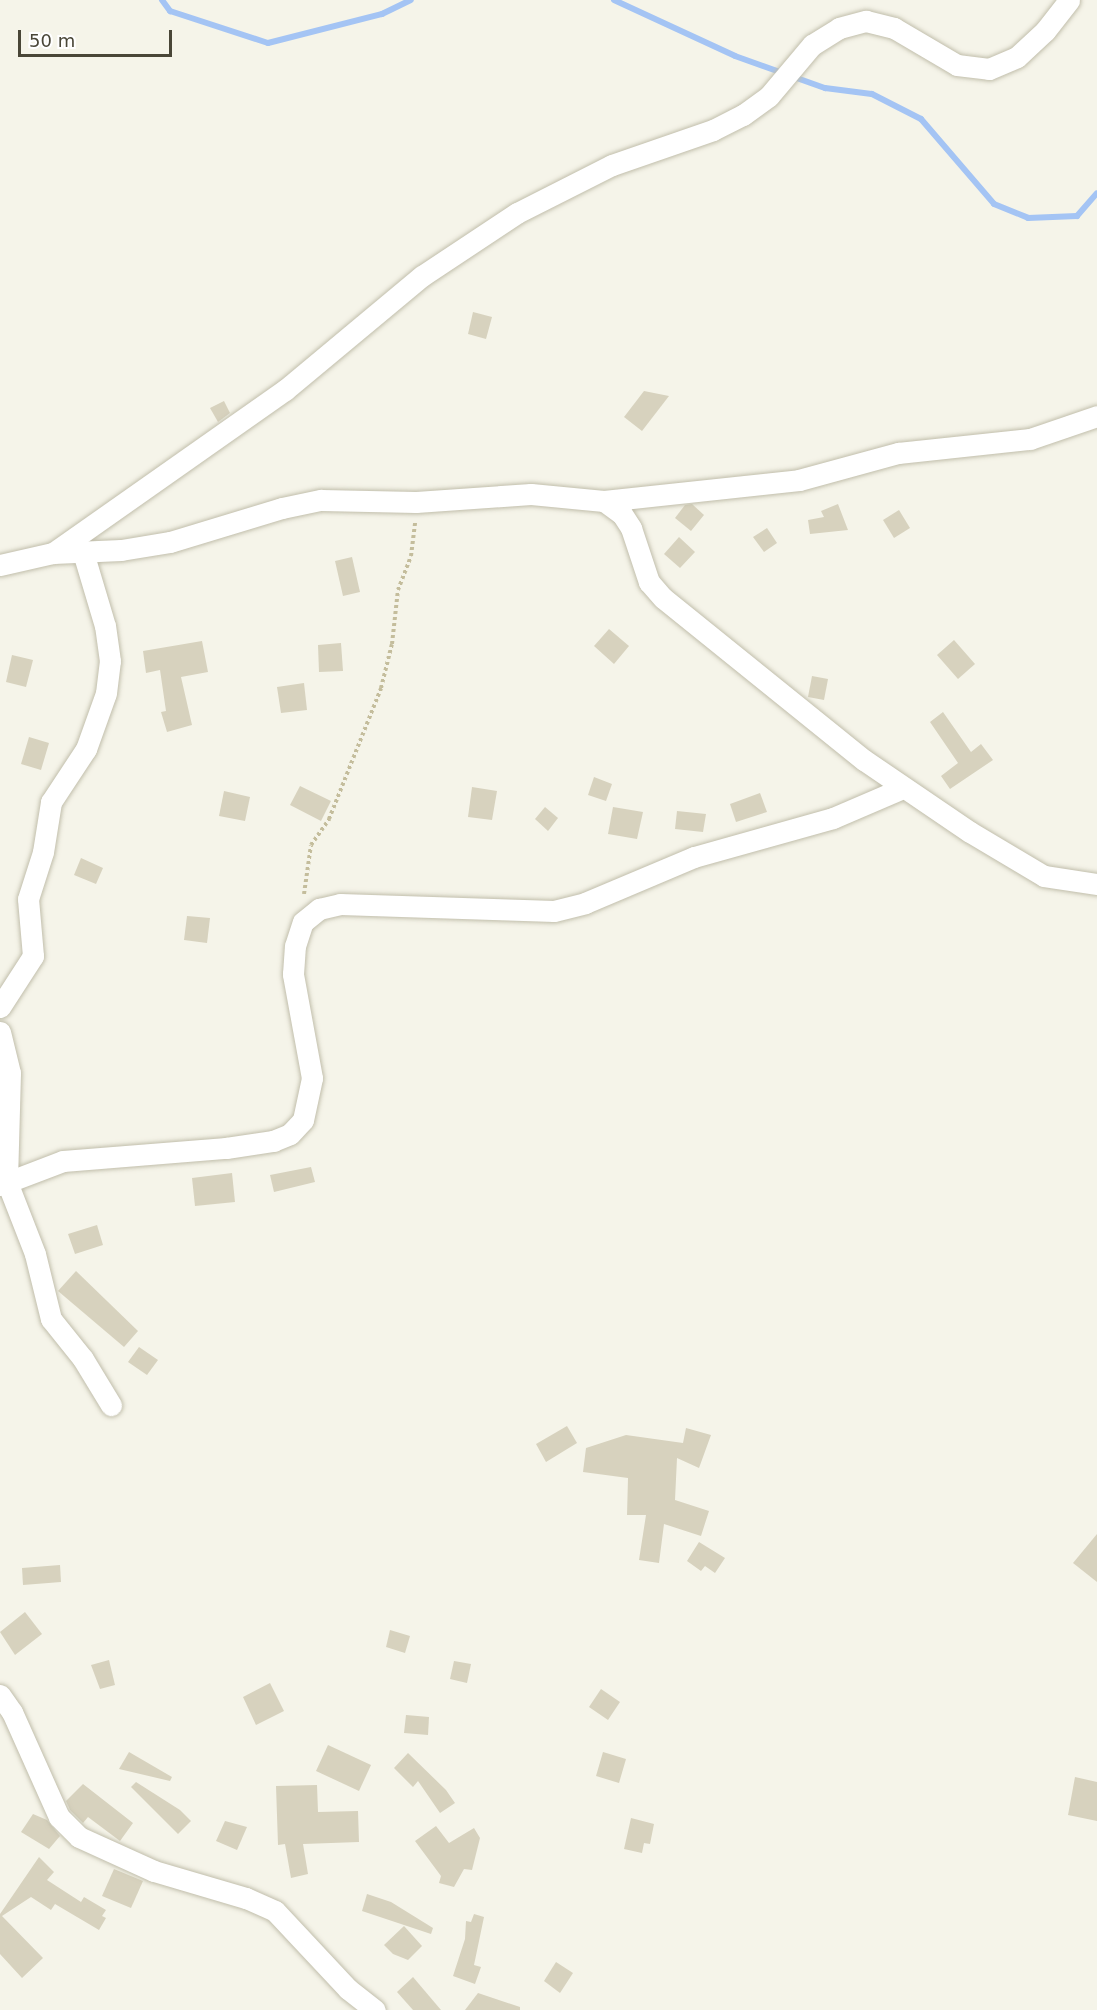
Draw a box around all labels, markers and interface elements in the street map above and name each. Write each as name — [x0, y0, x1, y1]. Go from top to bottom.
scale bar — [21, 18, 176, 56]
text: 50 m — [29, 30, 75, 51]

